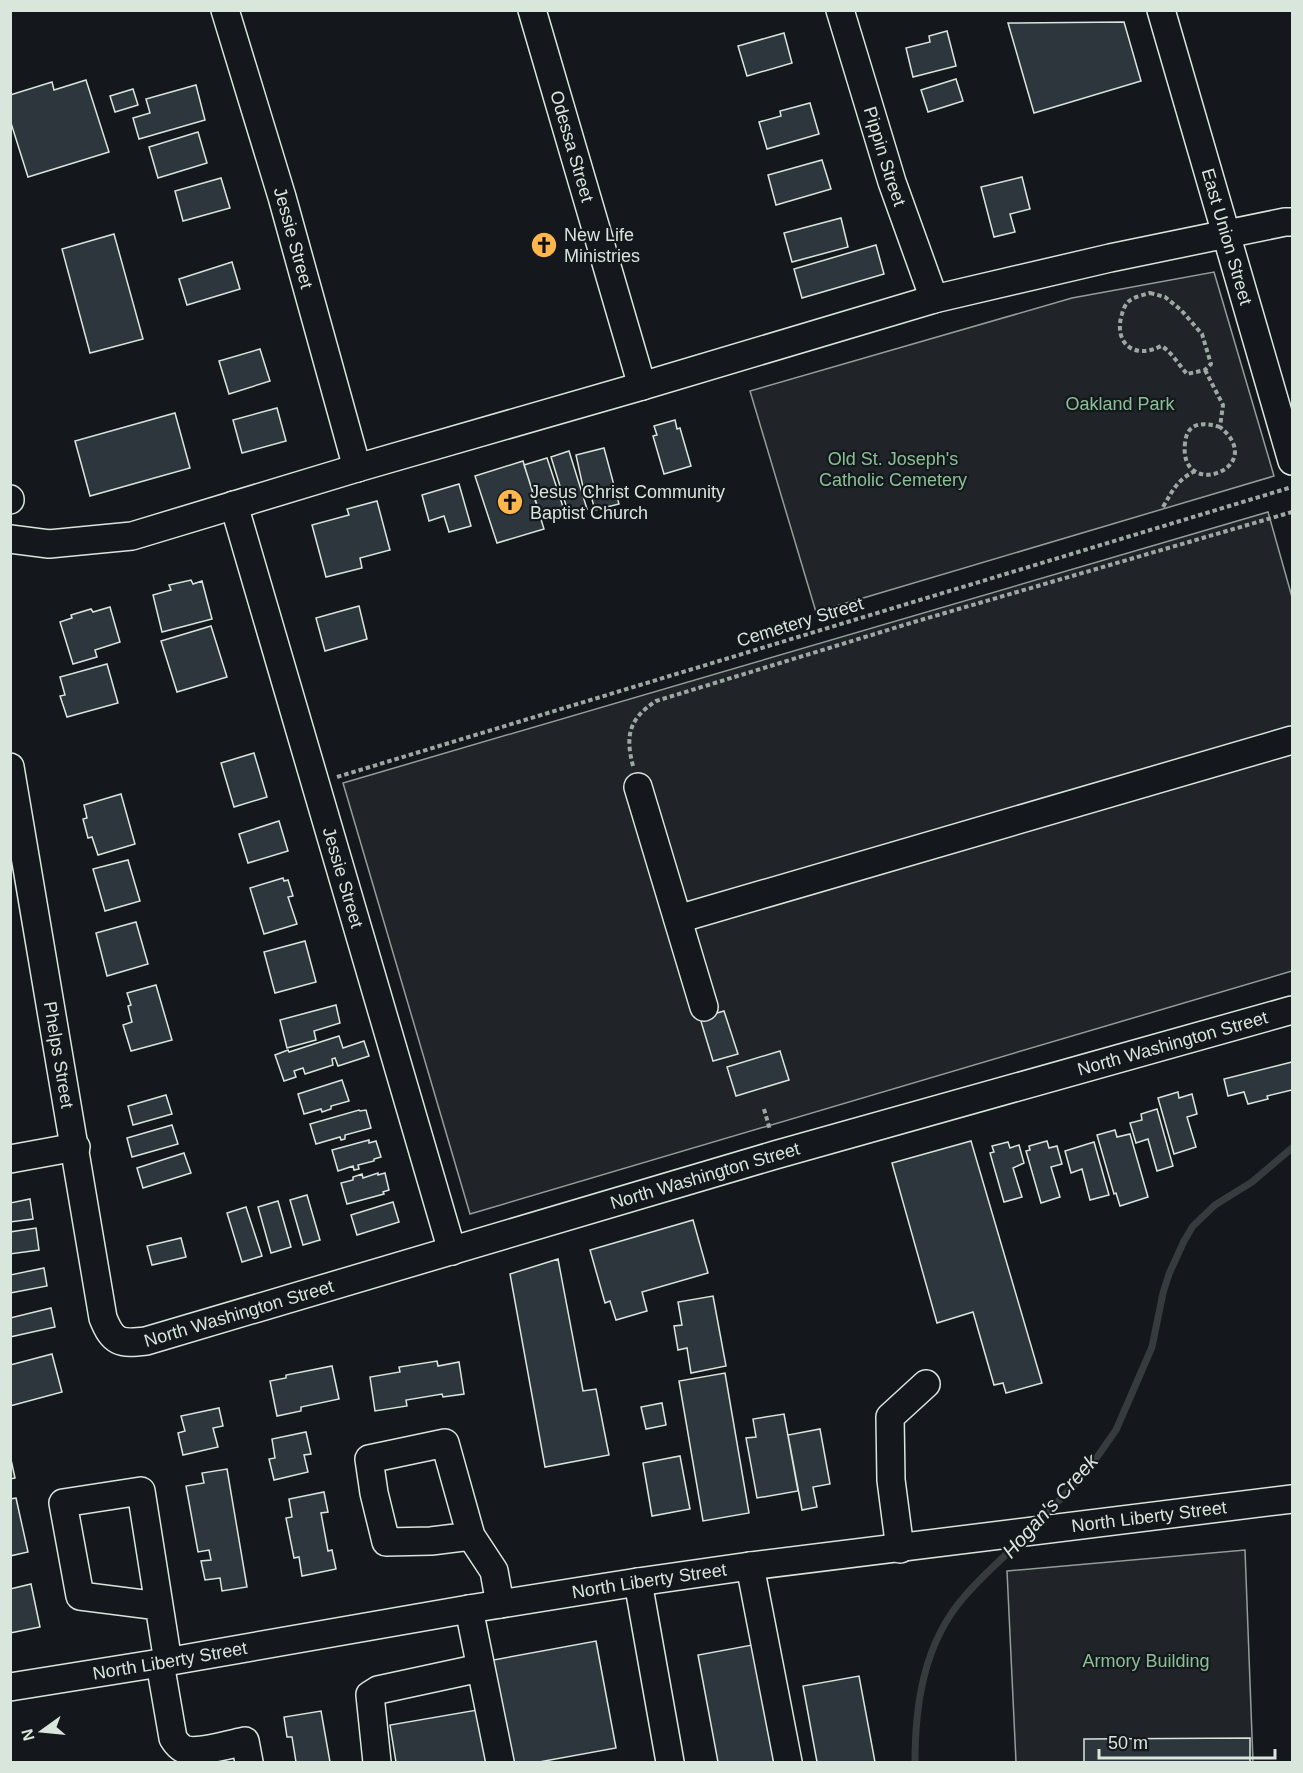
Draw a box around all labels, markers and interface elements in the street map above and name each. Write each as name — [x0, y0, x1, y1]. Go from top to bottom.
street label: Odessa Street — [546, 88, 598, 204]
street label: Pippin Street — [860, 104, 910, 209]
street label: East Union Street — [1198, 166, 1256, 307]
street label: Jessie Street — [270, 185, 317, 291]
place label: New Life Ministries — [564, 225, 640, 266]
church icon: New Life Ministries — [529, 230, 559, 260]
park label: Oakland Park — [1065, 394, 1176, 414]
park label: Old St. Joseph's Catholic Cemetery — [819, 449, 967, 490]
place label: Jesus Christ Community Baptist Church — [530, 482, 725, 523]
church icon: Jesus Christ Community Baptist Church — [495, 487, 525, 517]
street label: Cemetery Street — [734, 593, 866, 651]
street label: Jessie Street — [319, 825, 367, 930]
street label: Phelps Street — [40, 1000, 77, 1110]
street label: North Washington Street — [1075, 1007, 1270, 1080]
street label: North Washington Street — [608, 1139, 802, 1213]
street label: North Washington Street — [142, 1276, 336, 1351]
water label: Hogan's Creek — [998, 1449, 1103, 1562]
street label: North Liberty Street — [1070, 1497, 1228, 1536]
street label: North Liberty Street — [570, 1559, 728, 1602]
street label: North Liberty Street — [91, 1638, 249, 1684]
park label: Armory Building — [1082, 1651, 1210, 1671]
north arrow — [12, 1701, 72, 1761]
scale bar — [1099, 1722, 1274, 1760]
text: N — [18, 1727, 38, 1743]
text: 50 m — [1108, 1733, 1148, 1753]

